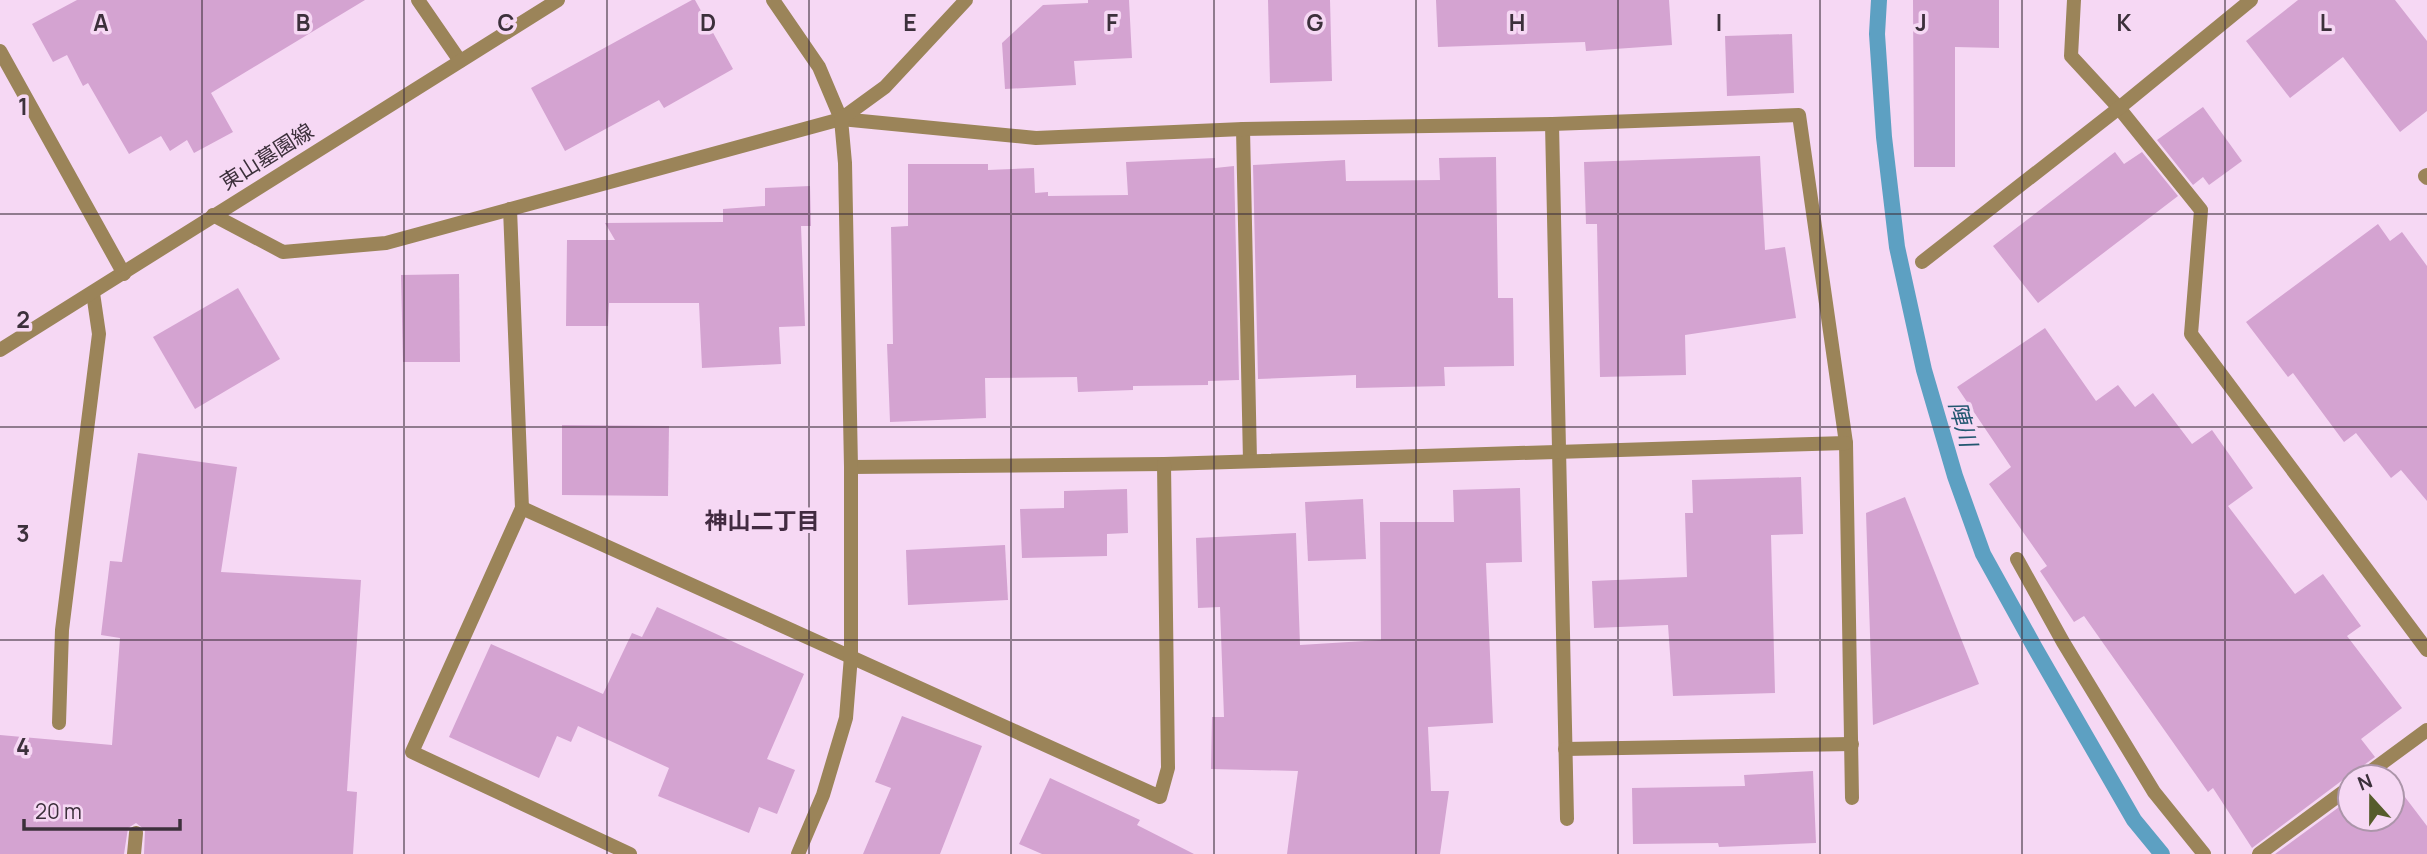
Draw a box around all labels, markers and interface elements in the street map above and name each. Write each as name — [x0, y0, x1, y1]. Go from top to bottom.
text: A — [93, 6, 109, 38]
text: B — [296, 6, 310, 38]
text: C — [498, 6, 515, 38]
text: D — [700, 6, 716, 38]
text: E — [903, 6, 917, 38]
text: F — [1106, 6, 1118, 38]
text: G — [1307, 6, 1324, 38]
text: H — [1509, 6, 1525, 38]
text: I — [1716, 6, 1722, 38]
text: J — [1915, 6, 1927, 38]
text: K — [2117, 6, 2132, 38]
text: L — [2320, 6, 2332, 38]
text: 1 — [18, 90, 28, 122]
street label: 東山墓園線 — [215, 116, 318, 196]
text: 2 — [16, 303, 30, 335]
water label: 陣川 — [1942, 397, 1987, 453]
district label: 神山二丁目 — [705, 504, 820, 536]
text: 3 — [16, 517, 30, 549]
text: 4 — [16, 730, 30, 762]
north arrow — [2336, 763, 2406, 833]
text: N — [2354, 768, 2376, 797]
scale bar — [24, 788, 180, 832]
text: 20 m — [35, 797, 82, 825]

